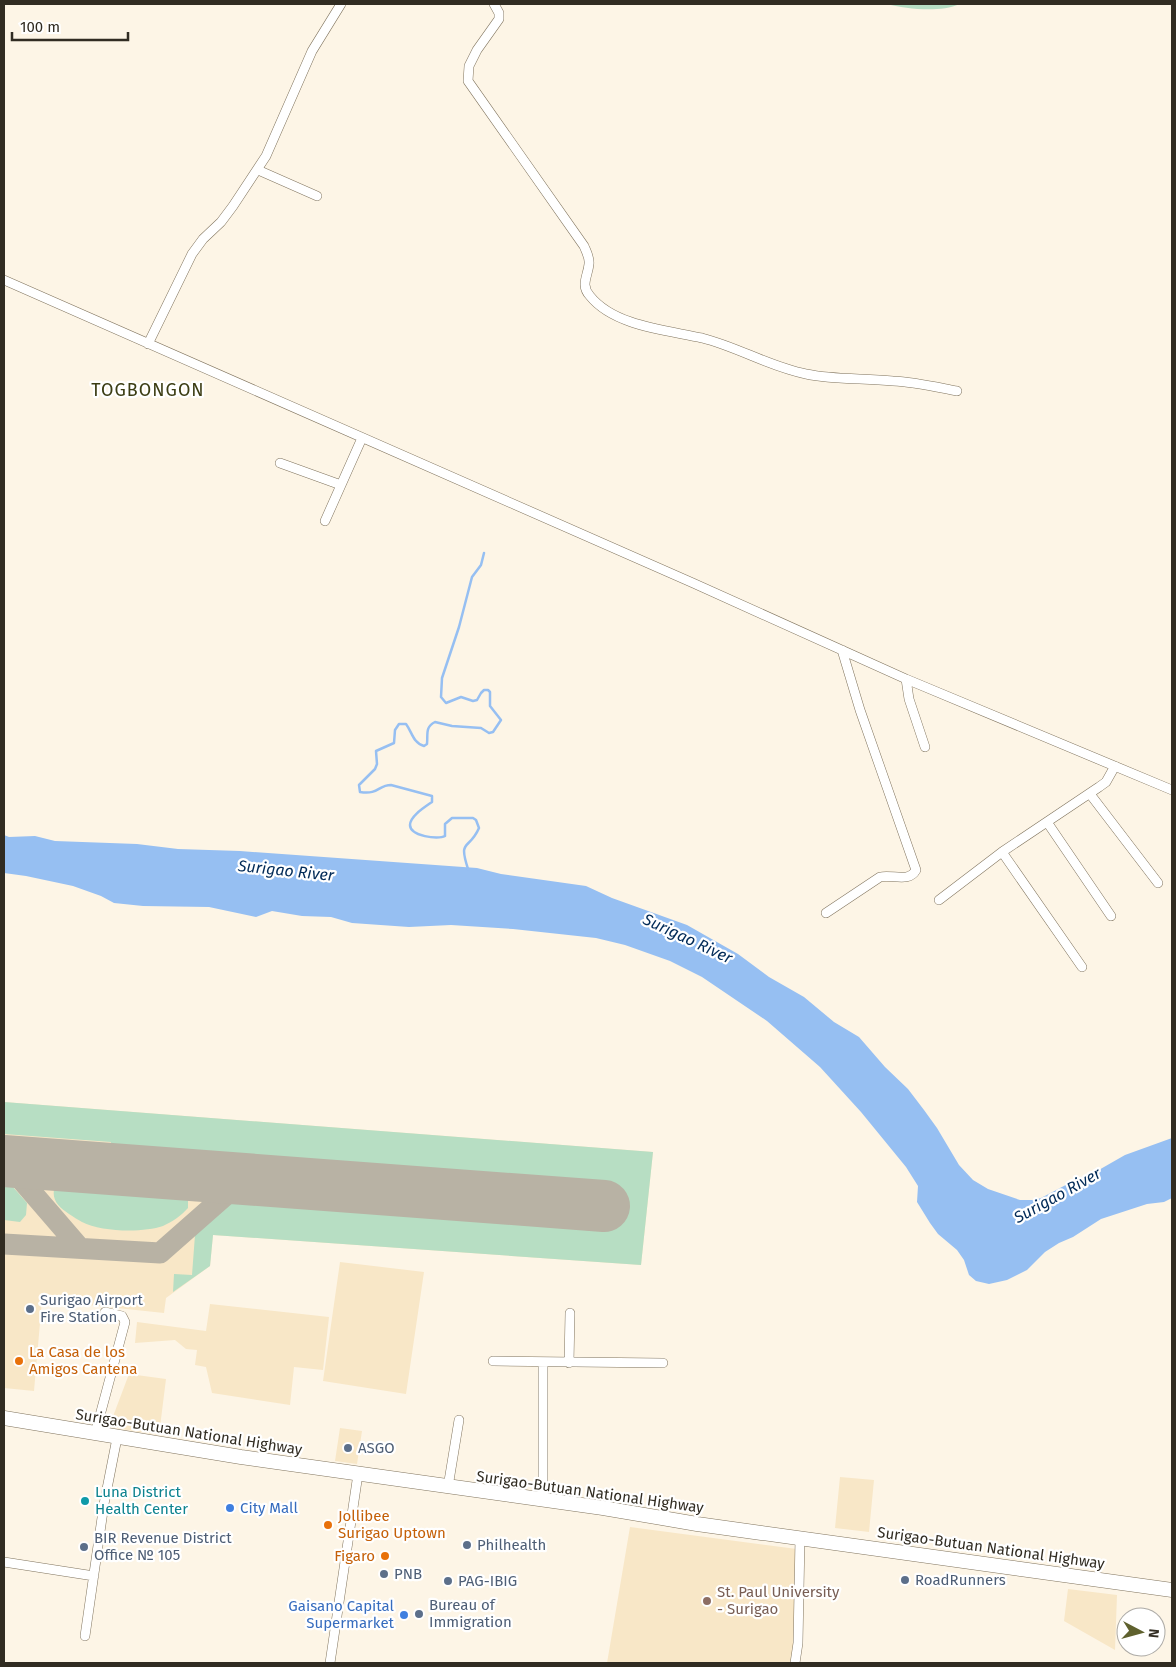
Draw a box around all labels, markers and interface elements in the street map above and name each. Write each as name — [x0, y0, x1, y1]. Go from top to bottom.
scale bar — [12, 10, 129, 42]
text: 100 m — [20, 18, 60, 36]
district label: TOGBONGON — [91, 379, 205, 401]
water label: Surigao River — [236, 856, 336, 885]
water label: Surigao River — [639, 909, 736, 968]
water label: Surigao River — [1010, 1163, 1105, 1228]
place label: Surigao Airport Fire Station — [40, 1291, 143, 1326]
marker: Surigao Airport Fire Station — [24, 1303, 36, 1315]
place label: La Casa de los Amigos Cantena — [29, 1343, 138, 1378]
marker: La Casa de los Amigos Cantena — [13, 1355, 25, 1367]
street label: Surigao-Butuan National Highway — [74, 1405, 304, 1459]
place label: ASGO — [358, 1439, 395, 1457]
marker: ASGO — [342, 1442, 354, 1454]
street label: Surigao-Butuan National Highway — [475, 1467, 705, 1517]
place label: Luna District Health Center — [95, 1483, 188, 1518]
marker: Luna District Health Center — [79, 1495, 91, 1507]
place label: City Mall — [240, 1499, 298, 1517]
marker: City Mall — [224, 1502, 236, 1514]
place label: Jollibee Surigao Uptown — [338, 1507, 446, 1542]
marker: Jollibee Surigao Uptown — [322, 1519, 334, 1531]
street label: Surigao-Butuan National Highway — [876, 1523, 1106, 1573]
place label: BIR Revenue District Office № 105 — [94, 1529, 232, 1564]
place label: Philhealth — [477, 1536, 546, 1554]
marker: Philhealth — [461, 1539, 473, 1551]
marker: BIR Revenue District Office № 105 — [78, 1541, 90, 1553]
place label: Figaro — [334, 1547, 375, 1565]
marker: Figaro — [379, 1550, 391, 1562]
place label: PNB — [394, 1565, 422, 1583]
marker: PNB — [378, 1568, 390, 1580]
place label: RoadRunners — [915, 1571, 1006, 1589]
place label: PAG-IBIG — [458, 1572, 517, 1590]
marker: RoadRunners — [899, 1574, 911, 1586]
marker: PAG-IBIG — [442, 1575, 454, 1587]
place label: St. Paul University - Surigao — [717, 1583, 840, 1618]
marker: St. Paul University - Surigao — [701, 1595, 713, 1607]
place label: Bureau of Immigration — [429, 1596, 512, 1631]
place label: Gaisano Capital Supermarket — [288, 1597, 395, 1632]
north arrow — [1116, 1607, 1166, 1657]
marker: Bureau of Immigration — [413, 1608, 425, 1620]
marker: Gaisano Capital Supermarket — [398, 1609, 410, 1621]
text: N — [1144, 1628, 1162, 1639]

